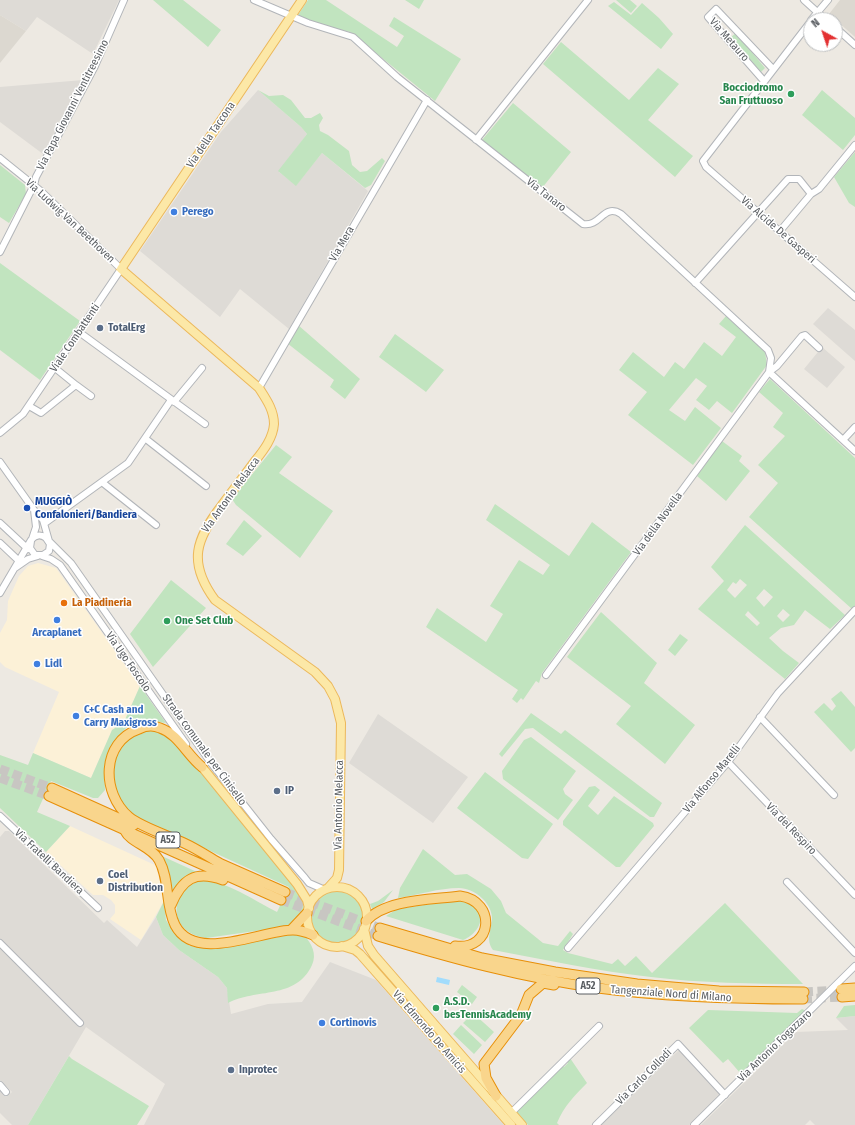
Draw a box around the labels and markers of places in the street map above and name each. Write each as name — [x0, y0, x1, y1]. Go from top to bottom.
place label: Bocciodromo San Fruttuoso — [720, 81, 783, 107]
marker: Bocciodromo San Fruttuoso — [786, 89, 796, 99]
place label: Perego — [182, 205, 214, 219]
marker: Perego — [169, 207, 179, 217]
place label: TotalErg — [108, 321, 145, 335]
marker: TotalErg — [95, 323, 105, 333]
place label: MUGGIÒ Confalonieri/Bandiera — [35, 495, 137, 521]
marker: MUGGIÒ Confalonieri/Bandiera — [22, 503, 32, 513]
place label: La Piadineria — [72, 596, 132, 610]
marker: La Piadineria — [59, 598, 69, 608]
place label: One Set Club — [175, 614, 233, 628]
marker: Arcaplanet — [52, 615, 62, 625]
marker: One Set Club — [162, 616, 172, 626]
place label: Arcaplanet — [32, 626, 82, 640]
place label: Lidl — [45, 657, 62, 671]
marker: Lidl — [32, 659, 42, 669]
place label: C+C Cash and Carry Maxigross — [84, 703, 157, 729]
marker: C+C Cash and Carry Maxigross — [71, 711, 81, 721]
place label: IP — [285, 784, 294, 798]
marker: IP — [272, 786, 282, 796]
place label: Coel Distribution — [108, 868, 163, 894]
marker: Coel Distribution — [95, 876, 105, 886]
place label: A.S.D. besTennisAcademy — [444, 995, 531, 1021]
marker: A.S.D. besTennisAcademy — [431, 1003, 441, 1013]
place label: Cortinovis — [330, 1016, 377, 1030]
marker: Cortinovis — [317, 1018, 327, 1028]
place label: Inprotec — [239, 1063, 277, 1077]
marker: Inprotec — [226, 1065, 236, 1075]

